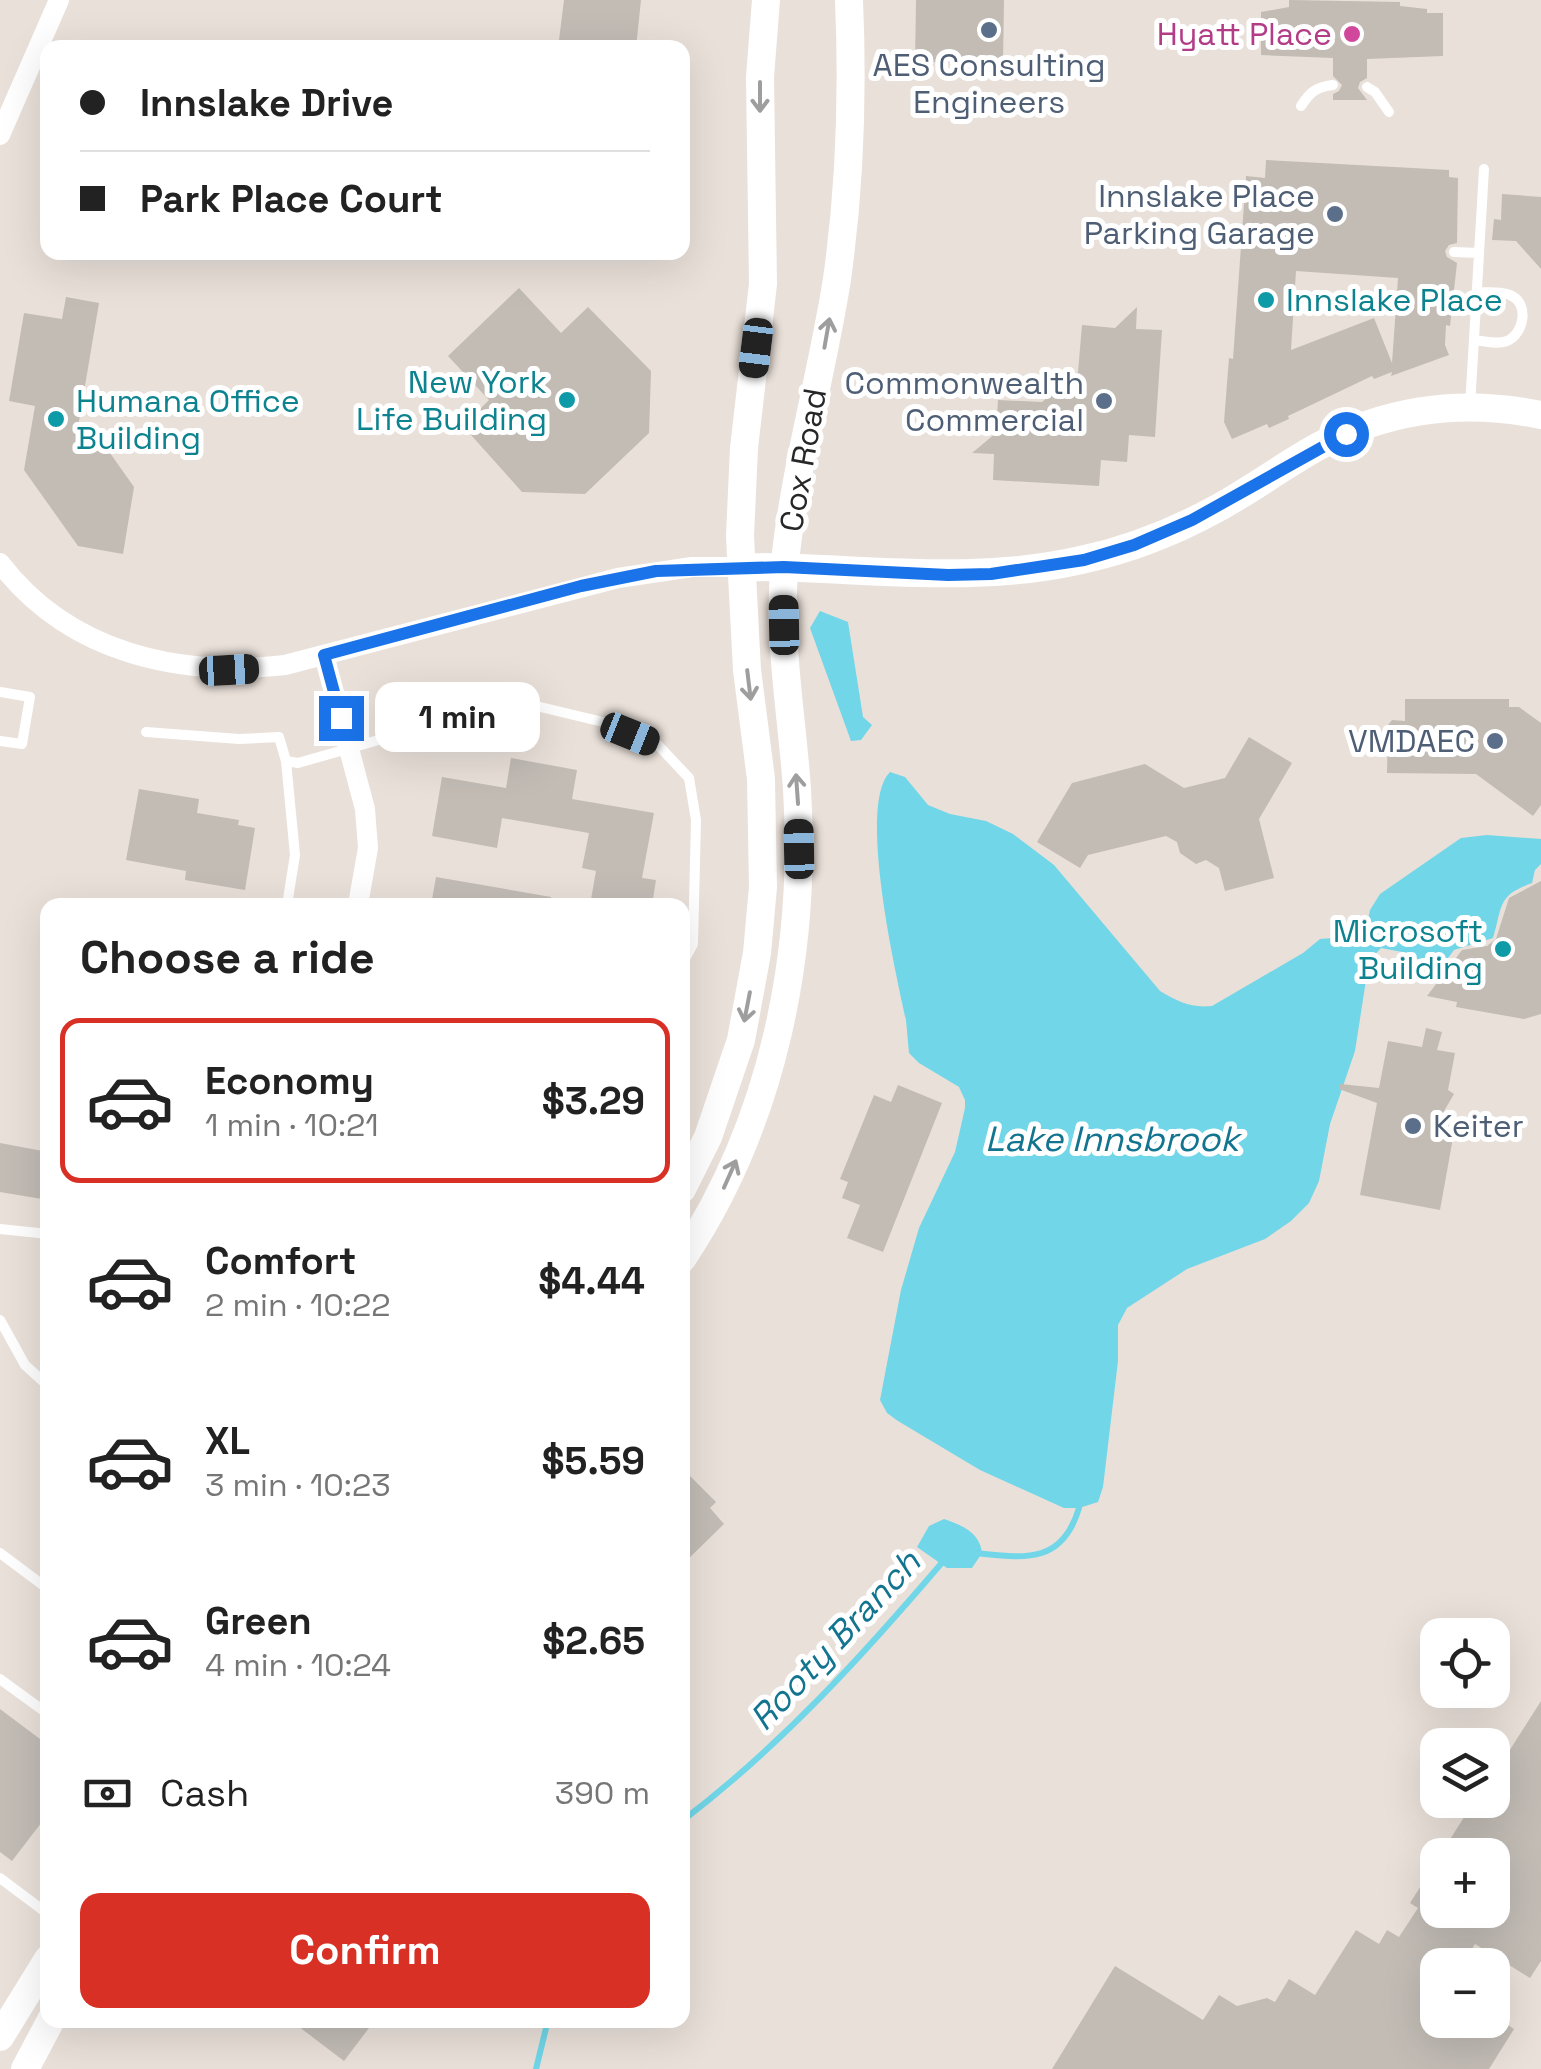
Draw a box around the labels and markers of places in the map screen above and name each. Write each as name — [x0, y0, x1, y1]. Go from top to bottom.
place label: Hyatt Place — [1157, 14, 1332, 54]
marker: AES Consulting Engineers — [978, 19, 1000, 41]
marker: Hyatt Place — [1341, 23, 1363, 45]
place label: AES Consulting Engineers — [873, 45, 1105, 122]
place label: Innslake Place Parking Garage — [1084, 176, 1315, 253]
marker: Innslake Place Parking Garage — [1324, 203, 1346, 225]
place label: Innslake Place — [1286, 280, 1503, 320]
marker: Innslake Place — [1255, 289, 1277, 311]
place label: New York Life Building — [356, 362, 547, 439]
place label: Commonwealth Commercial — [845, 363, 1084, 440]
place label: Humana Office Building — [76, 381, 300, 458]
marker: New York Life Building — [556, 389, 578, 411]
marker: Commonwealth Commercial — [1093, 390, 1115, 412]
marker: Humana Office Building — [45, 408, 67, 430]
place label: VMDAEC — [1348, 721, 1475, 761]
marker: VMDAEC — [1484, 730, 1506, 752]
place label: Microsoft Building — [1333, 911, 1483, 988]
marker: Microsoft Building — [1492, 938, 1514, 960]
place label: Keiter — [1433, 1106, 1524, 1146]
marker: Keiter — [1402, 1115, 1424, 1137]

